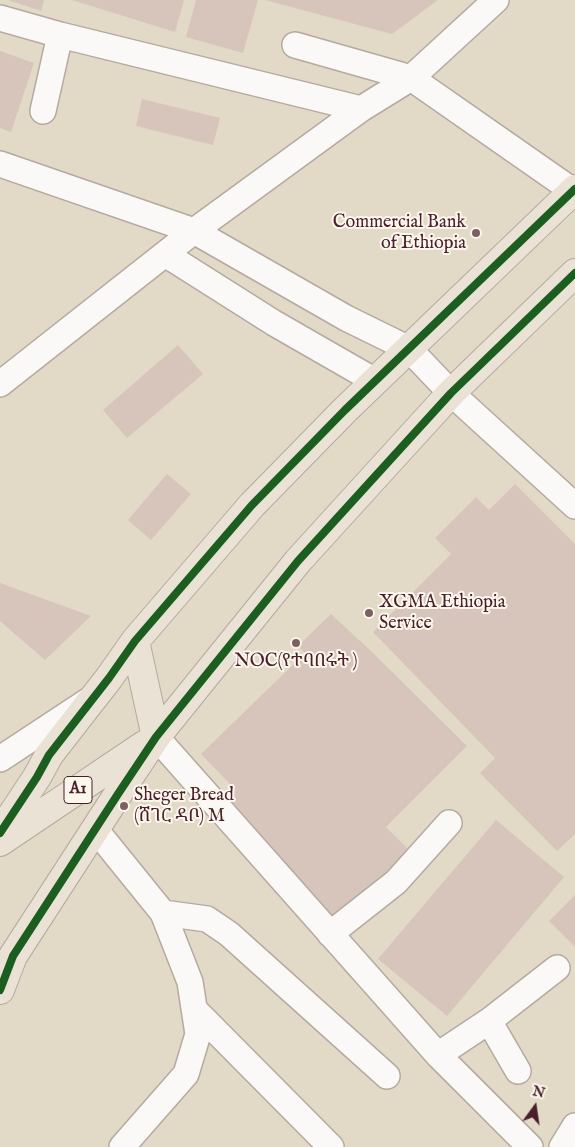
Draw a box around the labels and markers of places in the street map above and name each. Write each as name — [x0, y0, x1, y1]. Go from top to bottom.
place label: Commercial Bank of Ethiopia — [333, 212, 466, 254]
marker: Commercial Bank of Ethiopia — [470, 227, 482, 239]
place label: XGMA Ethiopia Service — [379, 592, 505, 634]
marker: XGMA Ethiopia Service — [363, 607, 375, 619]
marker: NOC(የተባበሩት ) — [290, 637, 302, 649]
place label: NOC(የተባበሩት ) — [234, 651, 358, 673]
place label: Sheger Bread (ሸገር ዳቦ) M — [134, 785, 234, 828]
marker: Sheger Bread (ሸገር ዳቦ) M — [118, 800, 130, 812]

